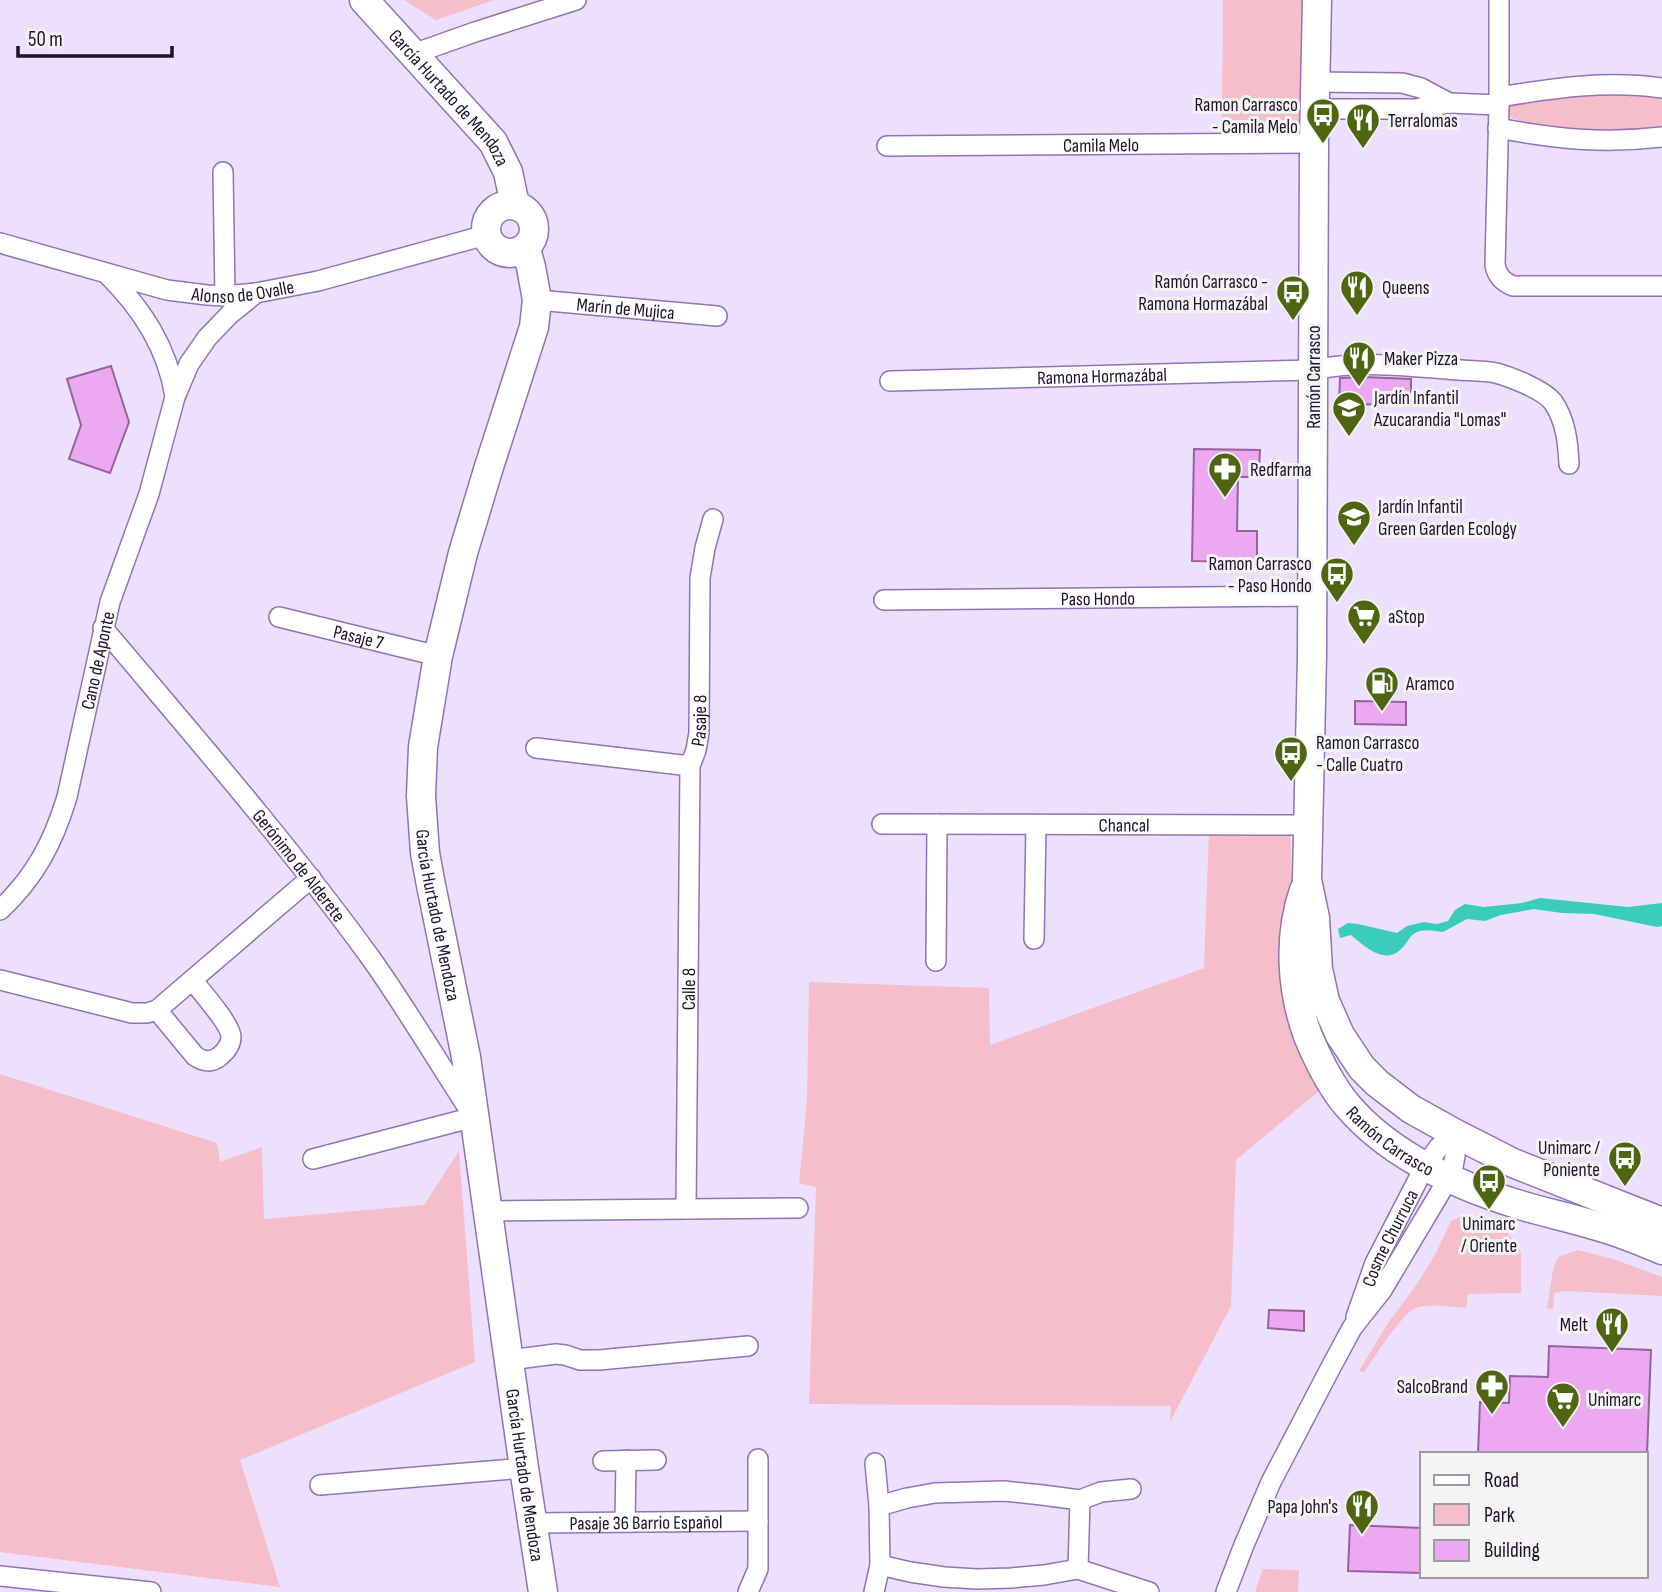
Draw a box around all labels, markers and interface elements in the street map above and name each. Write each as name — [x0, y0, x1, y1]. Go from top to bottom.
scale bar — [18, 14, 172, 58]
street label: García Hurtado de Mendoza — [383, 25, 513, 170]
text: 50 m — [28, 27, 63, 52]
place label: Ramon Carrasco - Camila Melo — [1195, 94, 1298, 139]
bus stop icon: Ramon Carrasco - Camila Melo — [1304, 96, 1342, 145]
restaurant icon: Terralomas — [1344, 101, 1382, 150]
place label: Terralomas — [1388, 110, 1458, 133]
street label: Camila Melo — [1063, 134, 1139, 158]
restaurant icon: Queens — [1338, 268, 1376, 317]
place label: Ramón Carrasco - Ramona Hormazábal — [1138, 271, 1268, 316]
bus stop icon: Ramón Carrasco - Ramona Hormazábal — [1274, 273, 1312, 322]
street label: Alonso de Ovalle — [189, 276, 296, 309]
place label: Queens — [1382, 277, 1430, 300]
street label: Marín de Mujica — [576, 294, 675, 325]
street label: Ramón Carrasco — [1303, 325, 1326, 429]
restaurant icon: Maker Pizza — [1340, 339, 1378, 388]
place label: Maker Pizza — [1384, 348, 1458, 371]
street label: Ramona Hormazábal — [1037, 364, 1167, 390]
place label: Jardín Infantil Azucarandia "Lomas" — [1373, 387, 1506, 432]
school or university icon: Jardín Infantil Azucarandia "Lomas" — [1330, 389, 1368, 438]
pharmacy icon: Redfarma — [1206, 450, 1244, 499]
place label: Redfarma — [1250, 459, 1312, 482]
place label: Jardín Infantil Green Garden Ecology — [1377, 496, 1517, 541]
school or university icon: Jardín Infantil Green Garden Ecology — [1335, 498, 1373, 547]
place label: Ramon Carrasco - Paso Hondo — [1209, 553, 1312, 598]
bus stop icon: Ramon Carrasco - Paso Hondo — [1318, 555, 1356, 604]
street label: Paso Hondo — [1061, 588, 1135, 611]
supermarket icon: aStop — [1345, 597, 1383, 646]
place label: aStop — [1388, 606, 1425, 629]
street label: Cano de Aponte — [77, 609, 121, 712]
street label: Pasaje 7 — [331, 621, 386, 655]
fuel station icon: Aramco — [1363, 664, 1401, 713]
place label: Aramco — [1405, 673, 1455, 696]
street label: Pasaje 8 — [687, 695, 712, 748]
place label: Ramon Carrasco - Calle Cuatro — [1316, 732, 1419, 777]
bus stop icon: Ramon Carrasco - Calle Cuatro — [1272, 734, 1310, 783]
street label: Gerónimo de Alderete — [247, 805, 350, 927]
street label: Chancal — [1098, 815, 1150, 838]
street label: García Hurtado de Mendoza — [410, 829, 464, 1003]
street label: Calle 8 — [678, 968, 701, 1010]
street label: Ramón Carrasco — [1341, 1102, 1437, 1182]
place label: Unimarc / Poniente — [1538, 1137, 1600, 1182]
bus stop icon: Unimarc / Poniente — [1606, 1139, 1644, 1188]
bus stop icon: Unimarc / Oriente — [1470, 1162, 1508, 1211]
street label: Cosme Churruca — [1358, 1186, 1424, 1290]
place label: Unimarc / Oriente — [1461, 1213, 1517, 1258]
restaurant icon: Melt — [1593, 1305, 1631, 1354]
place label: Melt — [1560, 1314, 1588, 1337]
pharmacy icon: SalcoBrand — [1473, 1367, 1511, 1416]
place label: SalcoBrand — [1397, 1376, 1468, 1399]
supermarket icon: Unimarc — [1544, 1380, 1582, 1429]
street label: García Hurtado de Mendoza — [500, 1387, 548, 1563]
place label: Unimarc — [1588, 1389, 1641, 1412]
legend — [1420, 1452, 1648, 1578]
text: Road — [1484, 1468, 1519, 1493]
restaurant icon: Papa John's — [1343, 1487, 1381, 1536]
place label: Papa John's — [1268, 1496, 1338, 1519]
text: Park — [1484, 1503, 1515, 1528]
street label: Pasaje 36 Barrio Español — [569, 1511, 723, 1536]
text: Building — [1484, 1538, 1540, 1563]

